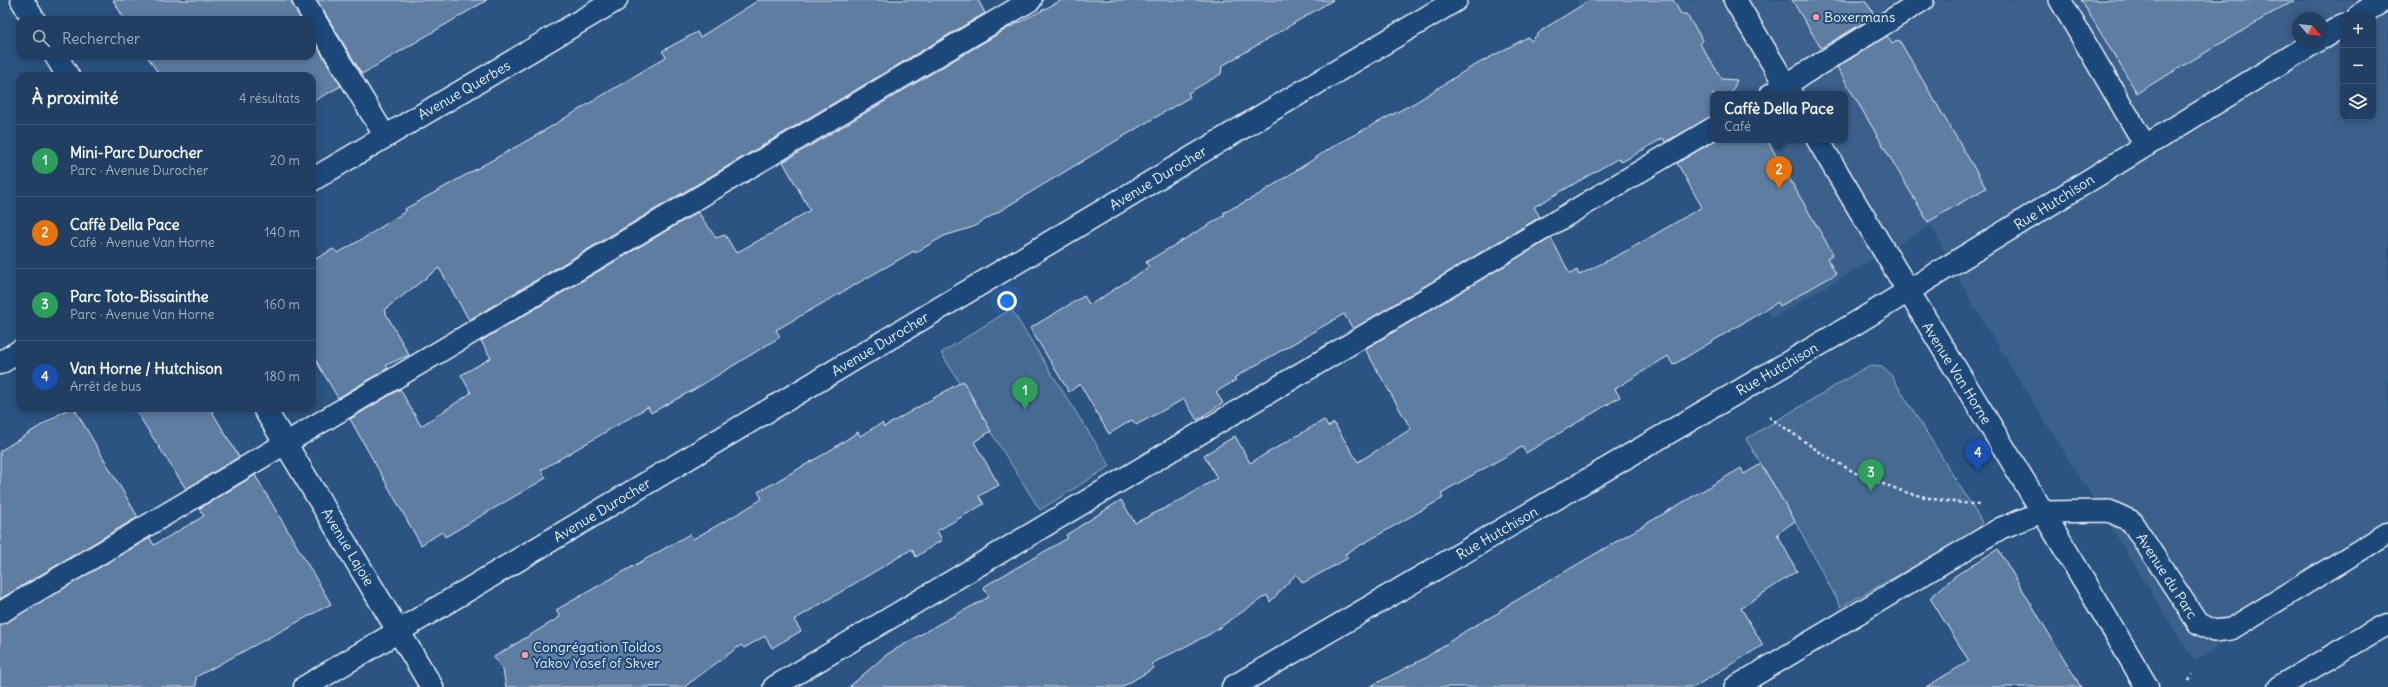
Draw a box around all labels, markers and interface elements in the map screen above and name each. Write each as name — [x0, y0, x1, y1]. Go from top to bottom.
place label: Boxermans — [1824, 8, 1895, 26]
marker: Boxermans — [1811, 12, 1821, 22]
north arrow — [2292, 12, 2328, 48]
map controls — [2340, 12, 2376, 120]
button: + — [2340, 12, 2376, 48]
search box — [16, 16, 316, 60]
icon: search — [30, 27, 52, 49]
text: Rechercher — [62, 29, 140, 48]
button: − — [2340, 48, 2376, 84]
street label: Avenue Querbes — [415, 56, 513, 124]
button: layers — [2340, 84, 2376, 120]
text: À proximité — [32, 87, 118, 109]
text: 4 résultats — [239, 90, 300, 107]
popup — [1710, 91, 1848, 143]
text: Caffè Della Pace — [1724, 99, 1834, 118]
text: Café — [1724, 118, 1751, 135]
street label: Avenue Durocher — [1106, 142, 1210, 214]
text: Mini-Parc Durocher — [70, 143, 203, 162]
text: 1 — [42, 152, 48, 169]
text: 20 m — [270, 152, 300, 169]
pin: 2 — [1766, 156, 1792, 189]
text: Parc · Avenue Durocher — [70, 162, 208, 179]
street label: Rue Hutchison — [2010, 170, 2098, 234]
text: Caffè Della Pace — [70, 215, 180, 234]
text: 2 — [41, 224, 49, 241]
text: 140 m — [264, 224, 300, 241]
text: Café · Avenue Van Horne — [70, 234, 215, 251]
text: Parc Toto-Bissainthe — [70, 287, 209, 306]
your location — [997, 291, 1017, 311]
text: 3 — [41, 296, 49, 313]
text: 160 m — [264, 296, 300, 313]
text: Parc · Avenue Van Horne — [70, 306, 215, 323]
street label: Avenue Durocher — [828, 308, 932, 380]
street label: Avenue Van Horne — [1918, 319, 1996, 427]
street label: Rue Hutchison — [1733, 338, 1821, 400]
text: Van Horne / Hutchison — [70, 359, 222, 378]
text: 4 — [41, 368, 49, 385]
text: 180 m — [264, 368, 300, 385]
pin: 1 — [1012, 377, 1038, 410]
text: Arrêt de bus — [70, 378, 141, 395]
pin: 4 — [1965, 439, 1991, 472]
pin: 3 — [1858, 459, 1884, 492]
street label: Avenue Durocher — [550, 474, 654, 546]
street label: Rue Hutchison — [1453, 502, 1541, 564]
street label: Avenue Lajoie — [318, 505, 378, 589]
street label: Avenue du Parc — [2133, 530, 2201, 622]
place label: Congrégation Toldos Yakov Yosef of Skver — [533, 638, 662, 672]
marker: Congrégation Toldos Yakov Yosef of Skver — [520, 650, 530, 660]

